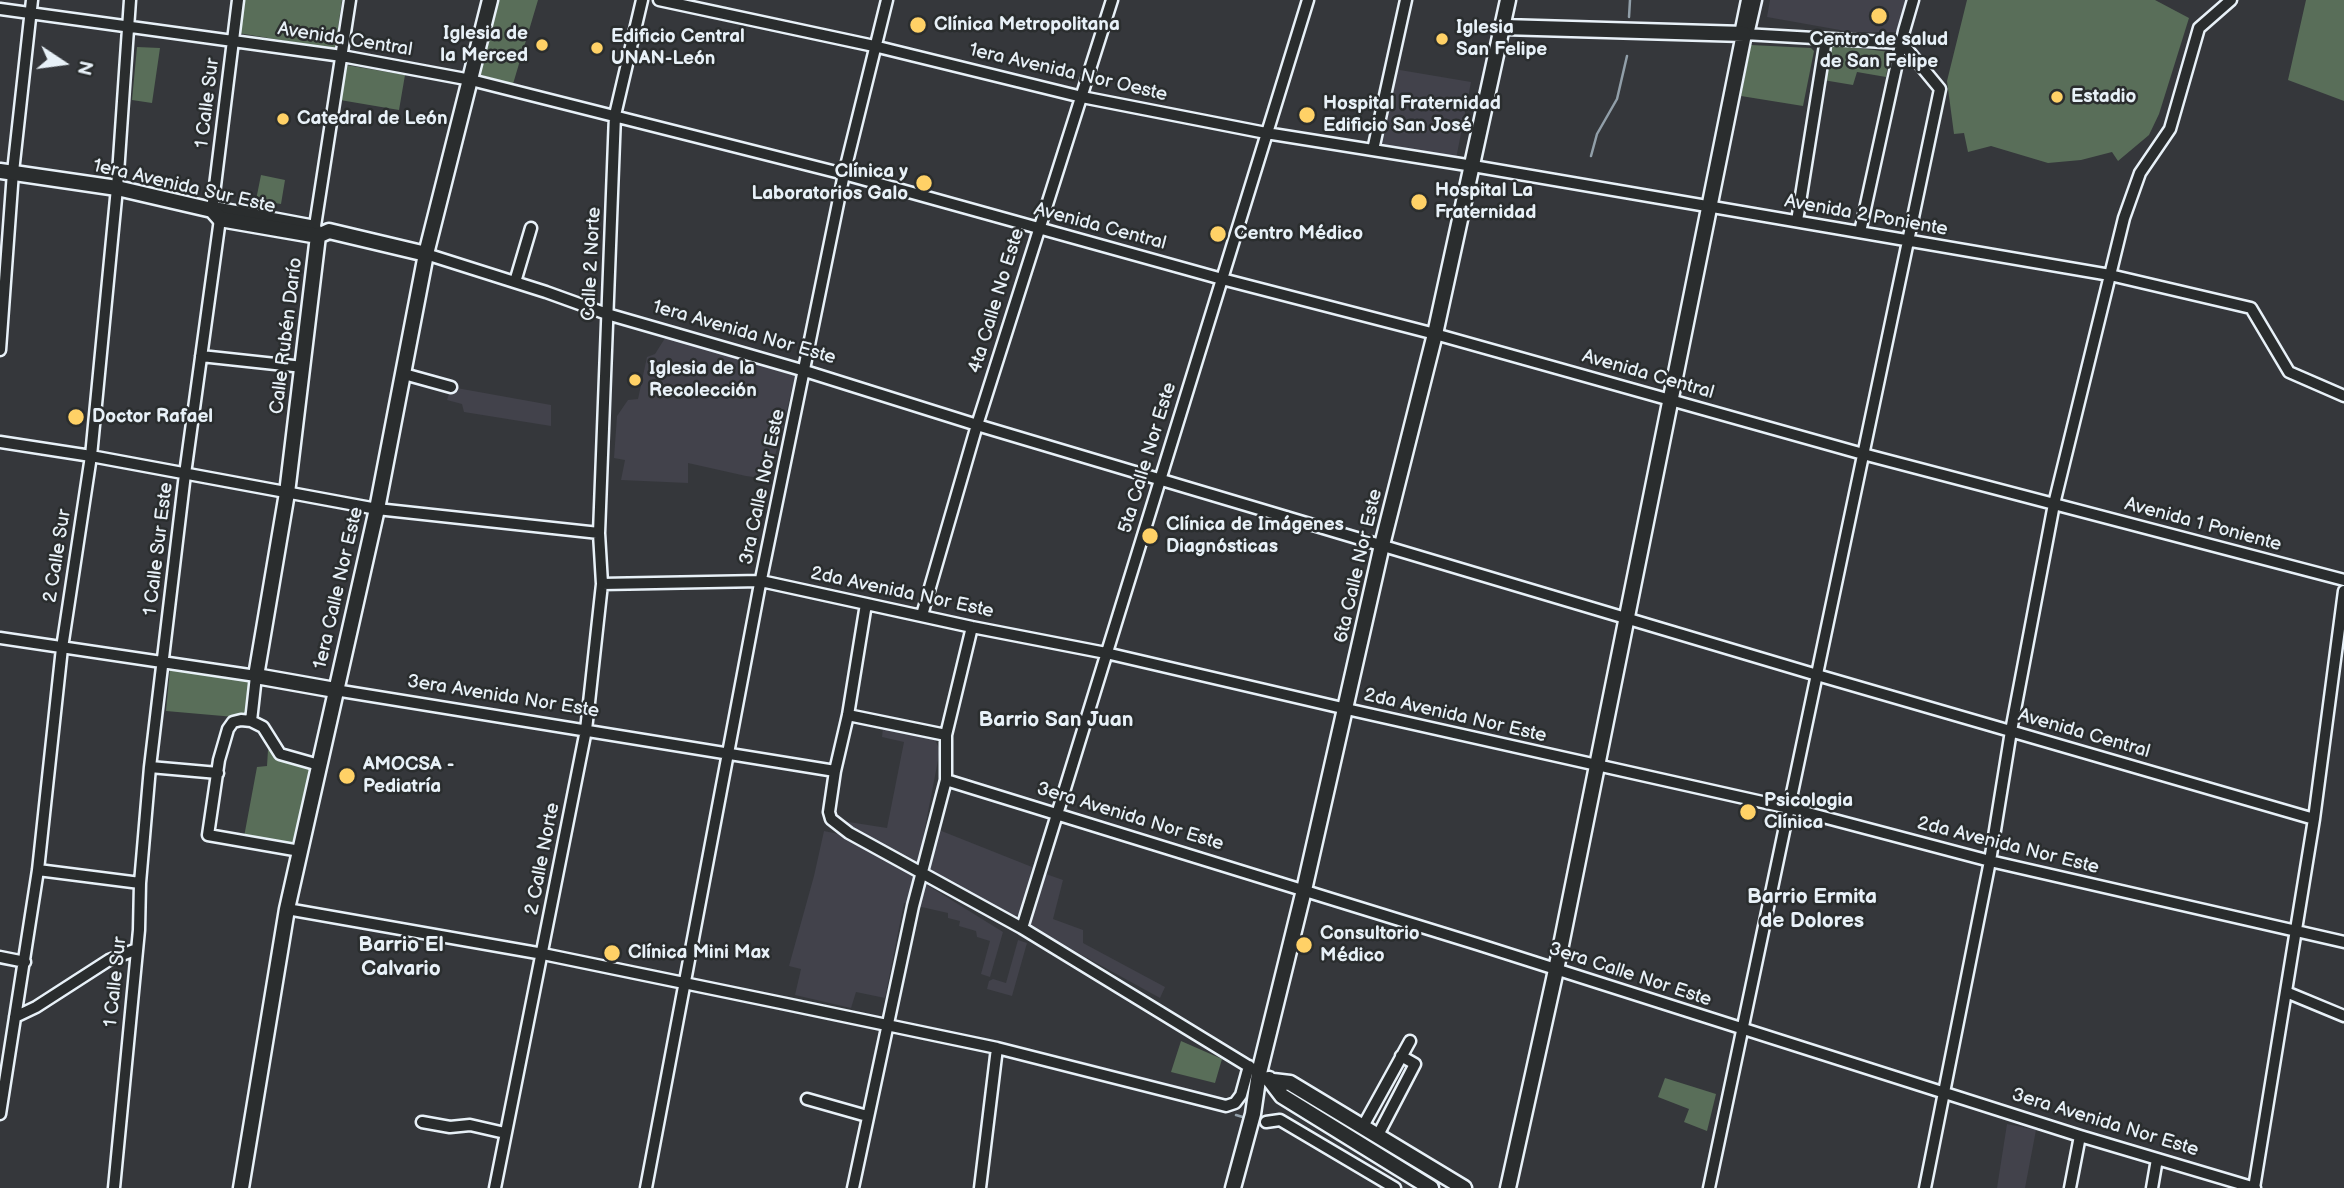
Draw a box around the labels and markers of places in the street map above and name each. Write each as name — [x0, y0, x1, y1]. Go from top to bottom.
marker: Centro de salud de San Felipe — [1869, 6, 1889, 26]
place label: Clínica Metropolitana — [934, 14, 1120, 36]
marker: Clínica Metropolitana — [908, 15, 928, 35]
place label: Iglesia San Felipe — [1456, 17, 1547, 61]
place label: Iglesia de la Merced — [440, 23, 528, 67]
place label: Edificio Central UNAN-León — [611, 26, 745, 70]
place label: Centro de salud de San Felipe — [1810, 29, 1948, 73]
marker: Iglesia San Felipe — [1434, 31, 1450, 47]
marker: Iglesia de la Merced — [534, 37, 550, 53]
marker: Edificio Central UNAN-León — [589, 40, 605, 56]
place label: Estadio — [2071, 86, 2136, 108]
marker: Estadio — [2049, 89, 2065, 105]
place label: Hospital Fraternidad Edificio San José — [1323, 93, 1501, 137]
marker: Hospital Fraternidad Edificio San José — [1297, 105, 1317, 125]
place label: Catedral de León — [297, 108, 448, 130]
marker: Catedral de León — [275, 111, 291, 127]
place label: Clínica y Laboratorios Galo — [752, 161, 908, 205]
marker: Clínica y Laboratorios Galo — [914, 173, 934, 193]
place label: Hospital La Fraternidad — [1435, 180, 1536, 224]
marker: Hospital La Fraternidad — [1409, 192, 1429, 212]
place label: Centro Médico — [1234, 223, 1363, 245]
marker: Centro Médico — [1208, 224, 1228, 244]
place label: Iglesia de la Recolección — [649, 358, 757, 402]
marker: Iglesia de la Recolección — [627, 372, 643, 388]
place label: Doctor Rafael — [92, 406, 213, 428]
marker: Doctor Rafael — [66, 407, 86, 427]
place label: Clínica de Imágenes Diagnósticas — [1166, 514, 1344, 558]
marker: Clínica de Imágenes Diagnósticas — [1140, 526, 1160, 546]
place label: AMOCSA - Pediatría — [363, 754, 454, 798]
marker: AMOCSA - Pediatría — [337, 766, 357, 786]
place label: Psicologia Clínica — [1764, 790, 1853, 834]
marker: Psicologia Clínica — [1738, 802, 1758, 822]
place label: Consultorio Médico — [1320, 923, 1420, 967]
marker: Consultorio Médico — [1294, 935, 1314, 955]
place label: Clínica Mini Max — [628, 942, 770, 964]
marker: Clínica Mini Max — [602, 943, 622, 963]

